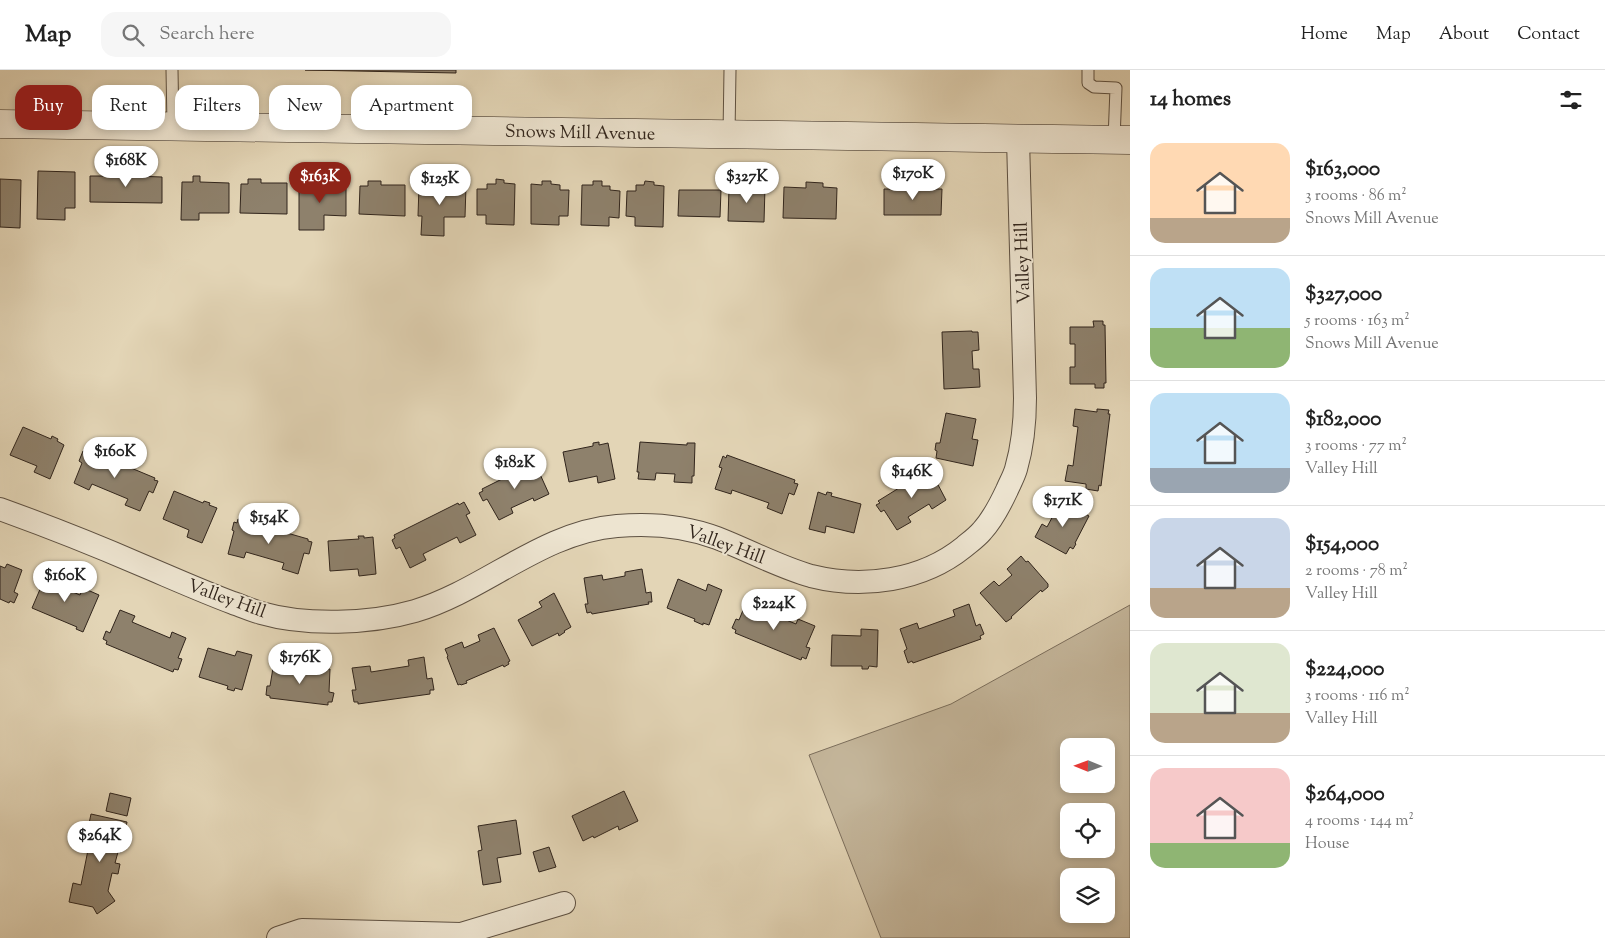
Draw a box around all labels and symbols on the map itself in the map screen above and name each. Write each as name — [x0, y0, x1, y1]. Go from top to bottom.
street label: Snows Mill Avenue — [504, 120, 655, 148]
pin: $168K — [91, 146, 161, 188]
pin: $170K — [878, 158, 948, 201]
pin: $163K — [285, 162, 355, 204]
pin: $327K — [712, 162, 782, 204]
pin: $125K — [405, 164, 475, 206]
street label: Valley Hill — [1010, 222, 1038, 304]
pin: $160K — [80, 436, 150, 479]
pin: $182K — [480, 448, 550, 490]
pin: $146K — [877, 456, 947, 499]
pin: $171K — [1028, 486, 1098, 528]
pin: $154K — [234, 502, 304, 545]
street label: Valley Hill — [682, 520, 768, 572]
pin: $160K — [30, 560, 100, 603]
street label: Valley Hill — [183, 574, 269, 626]
pin: $224K — [739, 588, 809, 631]
pin: $176K — [265, 642, 335, 685]
north arrow — [1060, 738, 1115, 792]
pin: $264K — [65, 820, 135, 863]

